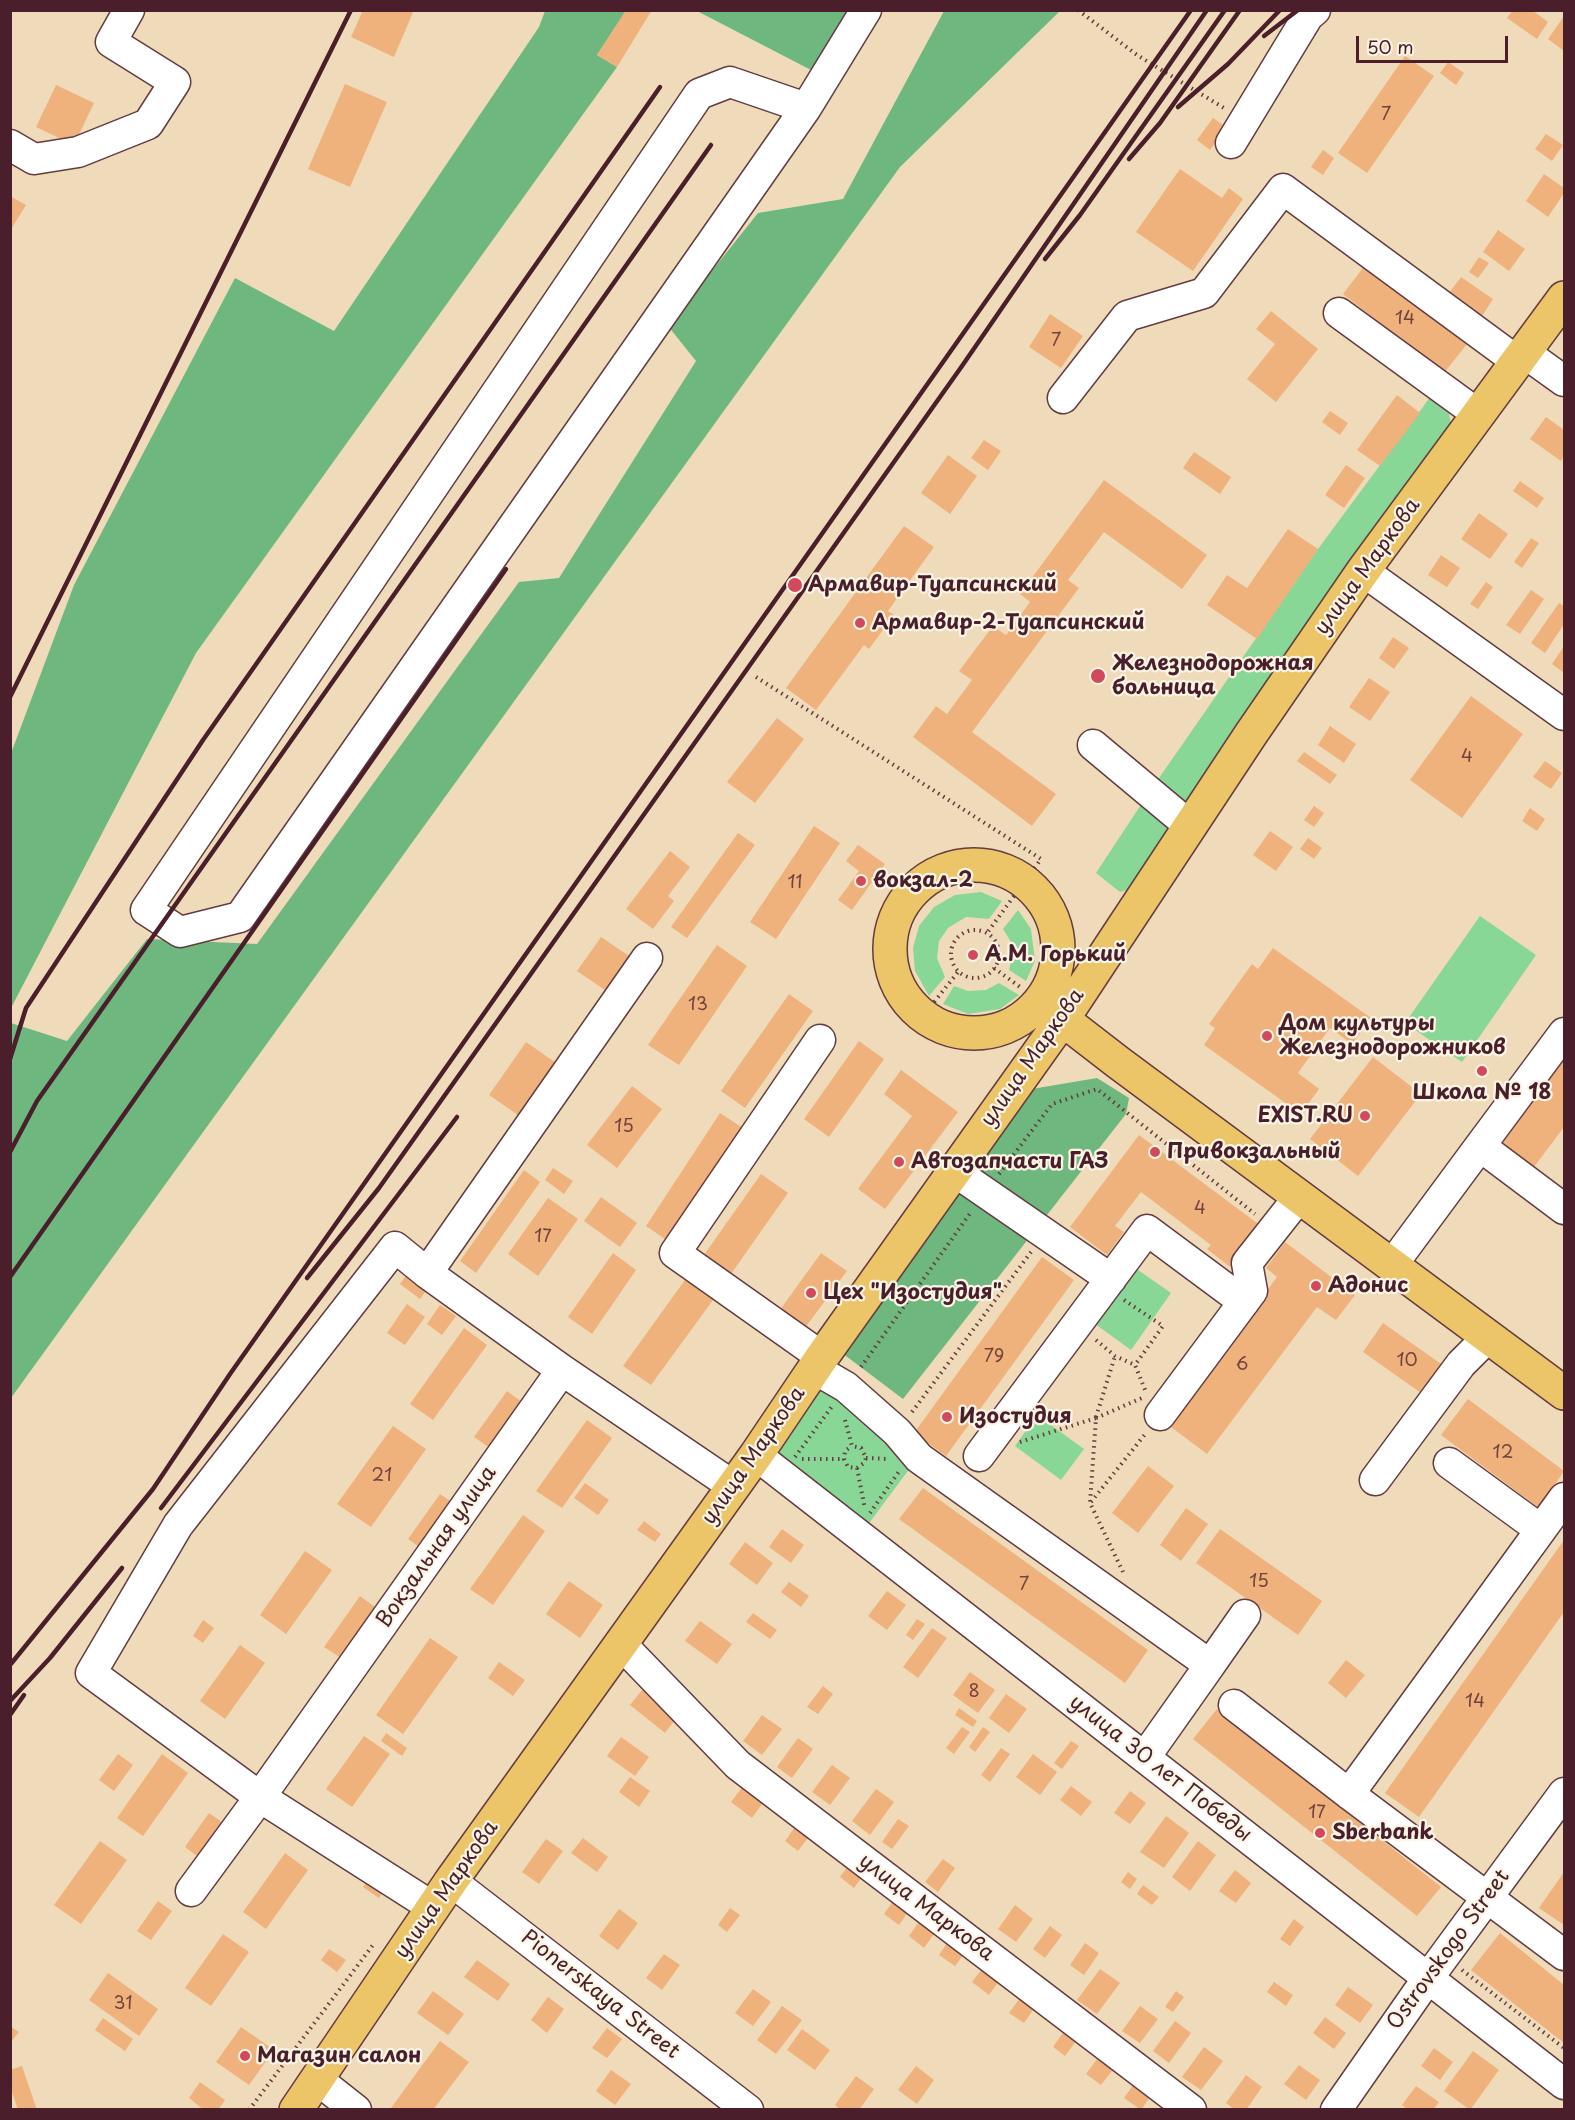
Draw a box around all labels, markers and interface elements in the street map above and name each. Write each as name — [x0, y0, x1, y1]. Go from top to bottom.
scale bar — [1359, 24, 1510, 62]
text: 50 m — [1367, 33, 1414, 60]
house number: 7 — [1381, 104, 1391, 126]
house number: 14 — [1395, 308, 1415, 330]
house number: 7 — [1051, 330, 1061, 352]
street label: улица Маркова — [1310, 494, 1426, 640]
place label: Армавир-Туапсинский — [808, 572, 1057, 598]
marker: Армавир-Туапсинский — [786, 576, 804, 594]
place label: Армавир-2-Туапсинский — [872, 610, 1145, 636]
marker: Армавир-2-Туапсинский — [853, 616, 867, 630]
place label: Железнодорожная больница — [1112, 651, 1314, 701]
marker: Железнодорожная больница — [1089, 667, 1107, 685]
house number: 4 — [1461, 746, 1473, 768]
place label: вокзал-2 — [873, 868, 973, 894]
house number: 11 — [787, 872, 803, 894]
marker: вокзал-2 — [854, 874, 868, 888]
place label: А.М. Горький — [985, 942, 1126, 968]
marker: А.М. Горький — [966, 948, 980, 962]
street label: улица Маркова — [976, 984, 1090, 1132]
house number: 13 — [688, 994, 708, 1016]
place label: Дом культуры Железнодорожников — [1279, 1011, 1506, 1061]
marker: Дом культуры Железнодорожников — [1260, 1029, 1274, 1043]
marker: Школа № 18 — [1475, 1064, 1489, 1078]
place label: Школа № 18 — [1413, 1080, 1551, 1106]
place label: EXIST.RU — [1258, 1103, 1353, 1129]
marker: EXIST.RU — [1358, 1109, 1372, 1123]
house number: 15 — [614, 1116, 634, 1138]
place label: Привокзальный — [1167, 1139, 1341, 1165]
marker: Привокзальный — [1148, 1145, 1162, 1159]
place label: Автозапчасти ГАЗ — [911, 1149, 1109, 1175]
marker: Автозапчасти ГАЗ — [892, 1155, 906, 1169]
house number: 4 — [1194, 1198, 1206, 1220]
house number: 17 — [534, 1226, 552, 1248]
place label: Адонис — [1328, 1273, 1408, 1299]
marker: Адонис — [1309, 1279, 1323, 1293]
place label: Цех "Изостудия" — [823, 1280, 1002, 1306]
marker: Цех "Изостудия" — [804, 1286, 818, 1300]
house number: 79 — [984, 1346, 1004, 1368]
house number: 10 — [1396, 1350, 1418, 1372]
house number: 6 — [1236, 1354, 1248, 1376]
street label: улица Маркова — [697, 1382, 811, 1530]
place label: Изостудия — [959, 1404, 1072, 1430]
marker: Изостудия — [940, 1410, 954, 1424]
house number: 12 — [1493, 1442, 1513, 1464]
street label: Вокзальная улица — [372, 1461, 502, 1633]
house number: 21 — [372, 1465, 392, 1487]
house number: 15 — [1249, 1571, 1269, 1593]
house number: 7 — [1019, 1574, 1029, 1596]
house number: 8 — [968, 1681, 980, 1703]
street label: улица 30 лет Победы — [1064, 1690, 1256, 1848]
house number: 14 — [1465, 1691, 1485, 1713]
house number: 17 — [1308, 1802, 1326, 1824]
street label: улица Маркова — [390, 1816, 504, 1964]
place label: Sberbank — [1332, 1820, 1434, 1846]
marker: Sberbank — [1313, 1826, 1327, 1840]
street label: улица Маркова — [853, 1849, 999, 1967]
street label: Ostrovskogo Street — [1382, 1865, 1516, 2035]
street label: Pionerskaya Street — [516, 1925, 684, 2065]
house number: 31 — [114, 1993, 132, 2015]
place label: Магазин салон — [257, 2043, 421, 2069]
marker: Магазин салон — [238, 2049, 252, 2063]

